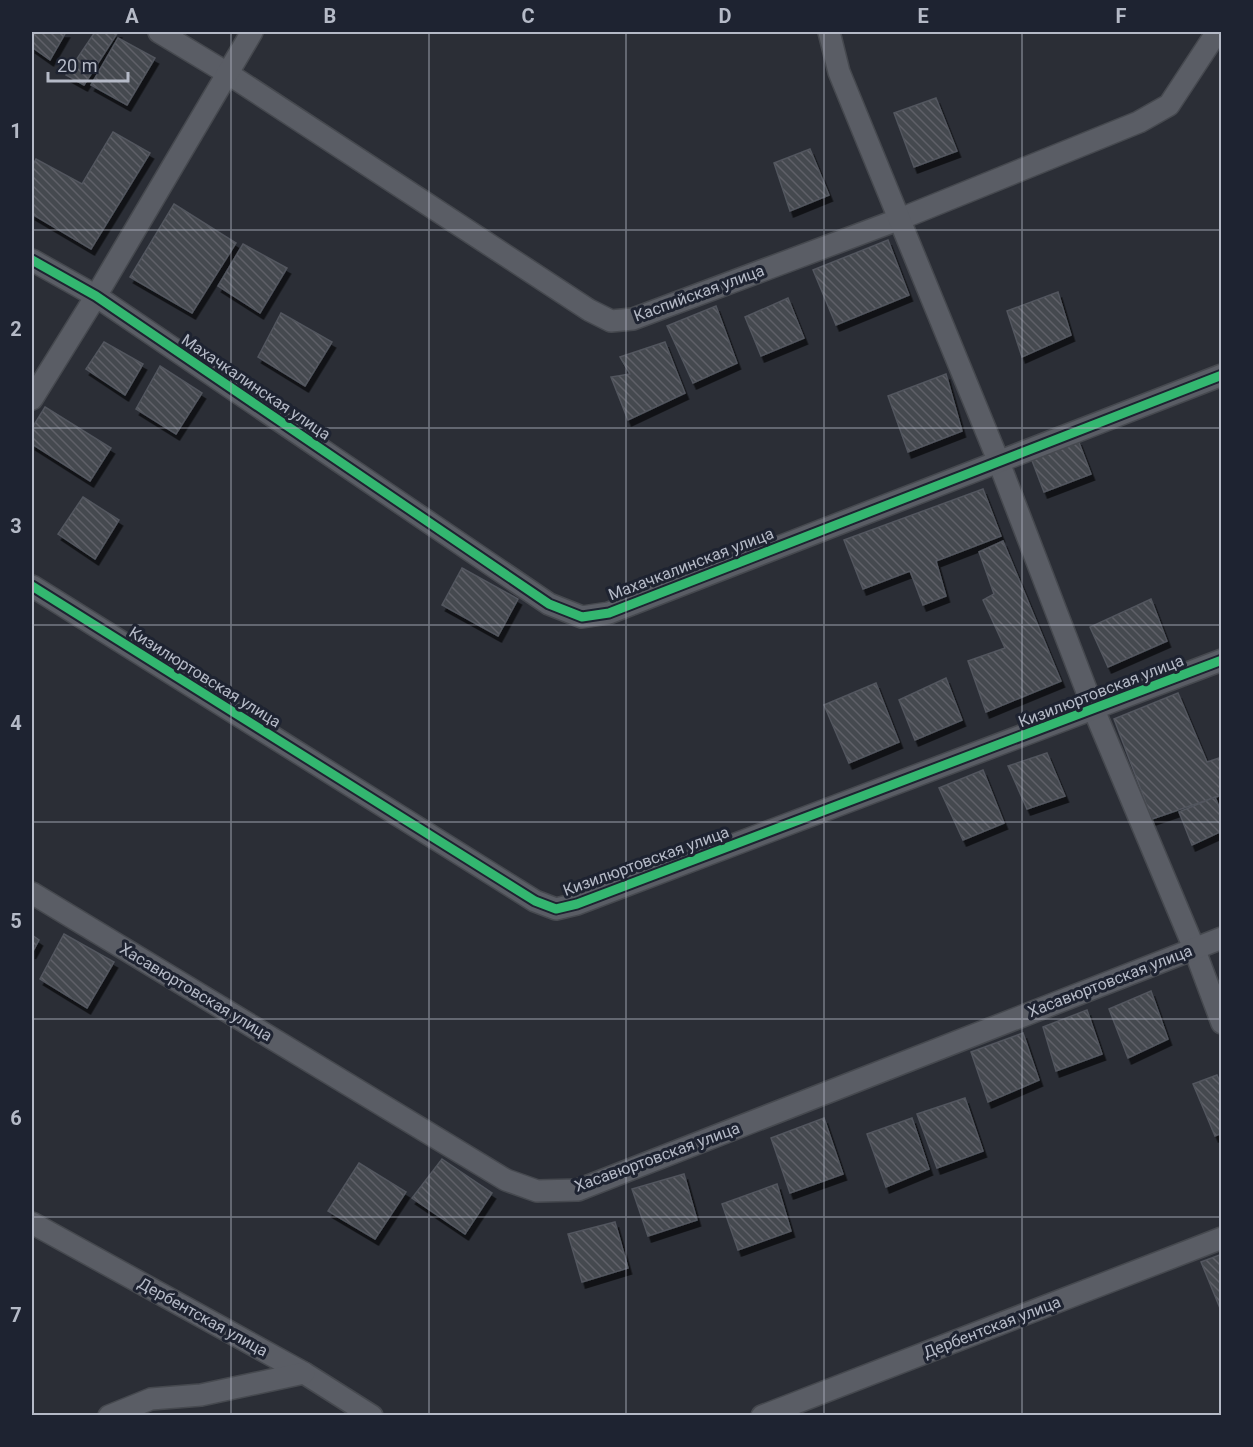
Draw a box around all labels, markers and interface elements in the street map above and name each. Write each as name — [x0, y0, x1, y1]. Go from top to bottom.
text: A — [125, 4, 139, 28]
text: B — [324, 4, 336, 28]
text: C — [521, 4, 535, 28]
text: D — [719, 4, 732, 28]
text: E — [917, 4, 929, 28]
text: F — [1116, 4, 1127, 28]
scale bar — [48, 45, 128, 83]
text: 20 m — [57, 55, 97, 76]
text: 1 — [10, 119, 22, 143]
street label: Каспийская улица — [631, 261, 767, 325]
text: 2 — [10, 317, 22, 341]
street label: Махачкалинская улица — [178, 330, 334, 444]
text: 3 — [10, 514, 22, 538]
street label: Махачкалинская улица — [606, 524, 776, 604]
street label: Кизилюртовская улица — [126, 622, 284, 732]
street label: Кизилюртовская улица — [1016, 651, 1186, 731]
text: 4 — [10, 711, 22, 735]
street label: Кизилюртовская улица — [560, 822, 732, 900]
text: 5 — [10, 909, 22, 933]
street label: Хасавюртовская улица — [116, 939, 276, 1045]
street label: Хасавюртовская улица — [1025, 941, 1195, 1021]
text: 6 — [10, 1106, 22, 1130]
street label: Хасавюртовская улица — [572, 1118, 742, 1196]
street label: Дербентская улица — [135, 1273, 271, 1361]
street label: Дербентская улица — [921, 1292, 1063, 1362]
text: 7 — [10, 1303, 22, 1327]

